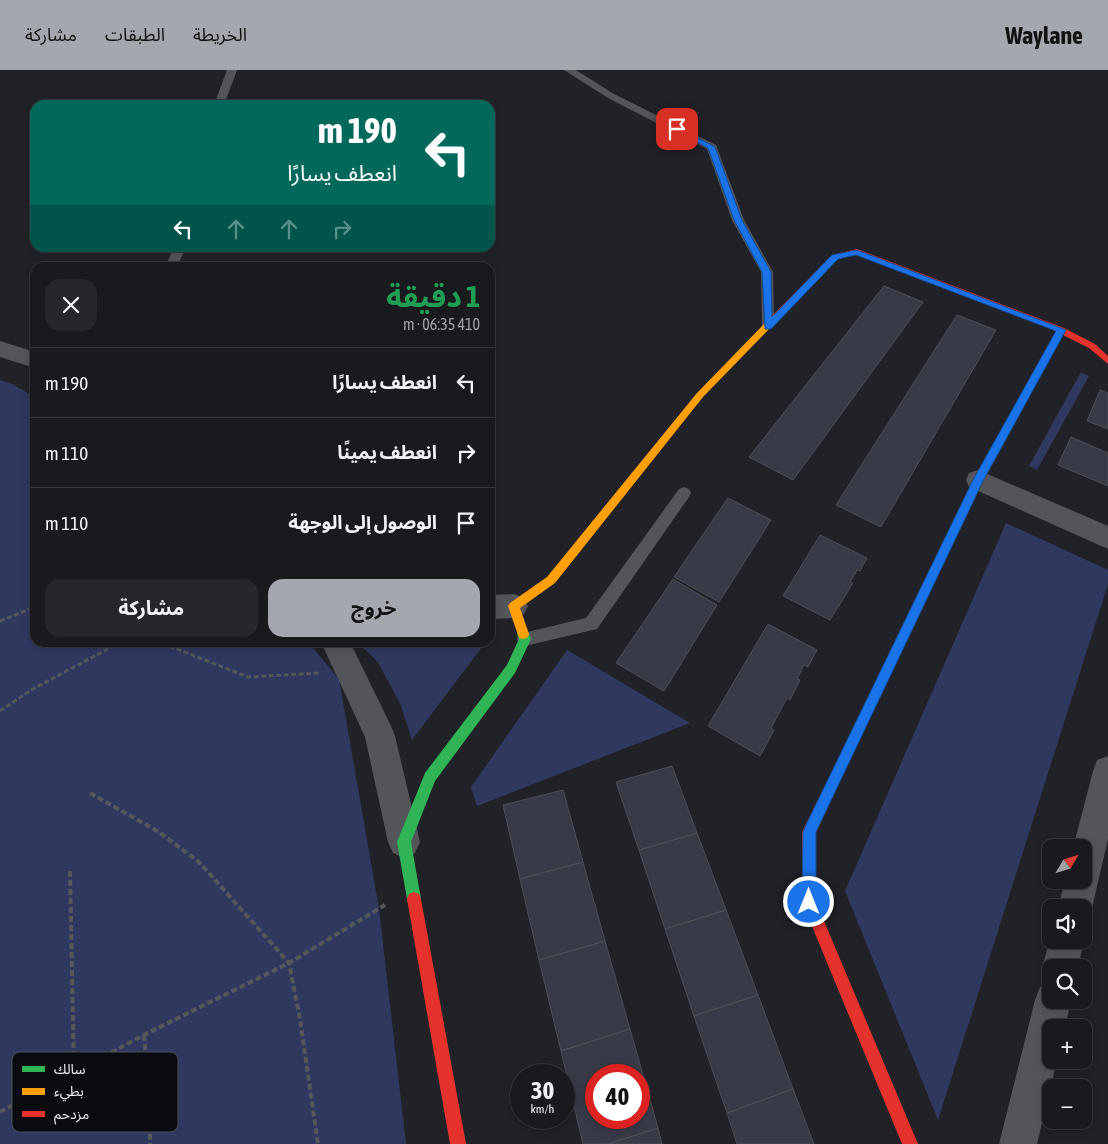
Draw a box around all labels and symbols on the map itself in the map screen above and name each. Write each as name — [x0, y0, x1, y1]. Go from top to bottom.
pin — [656, 108, 698, 150]
north arrow — [1042, 839, 1092, 889]
position arrow — [782, 875, 834, 927]
legend — [12, 1052, 178, 1132]
text: سالك — [54, 1061, 86, 1077]
speed limit sign: 40 — [585, 1064, 650, 1129]
text: بطيء — [54, 1083, 84, 1102]
text: مزدحم — [54, 1106, 89, 1125]

